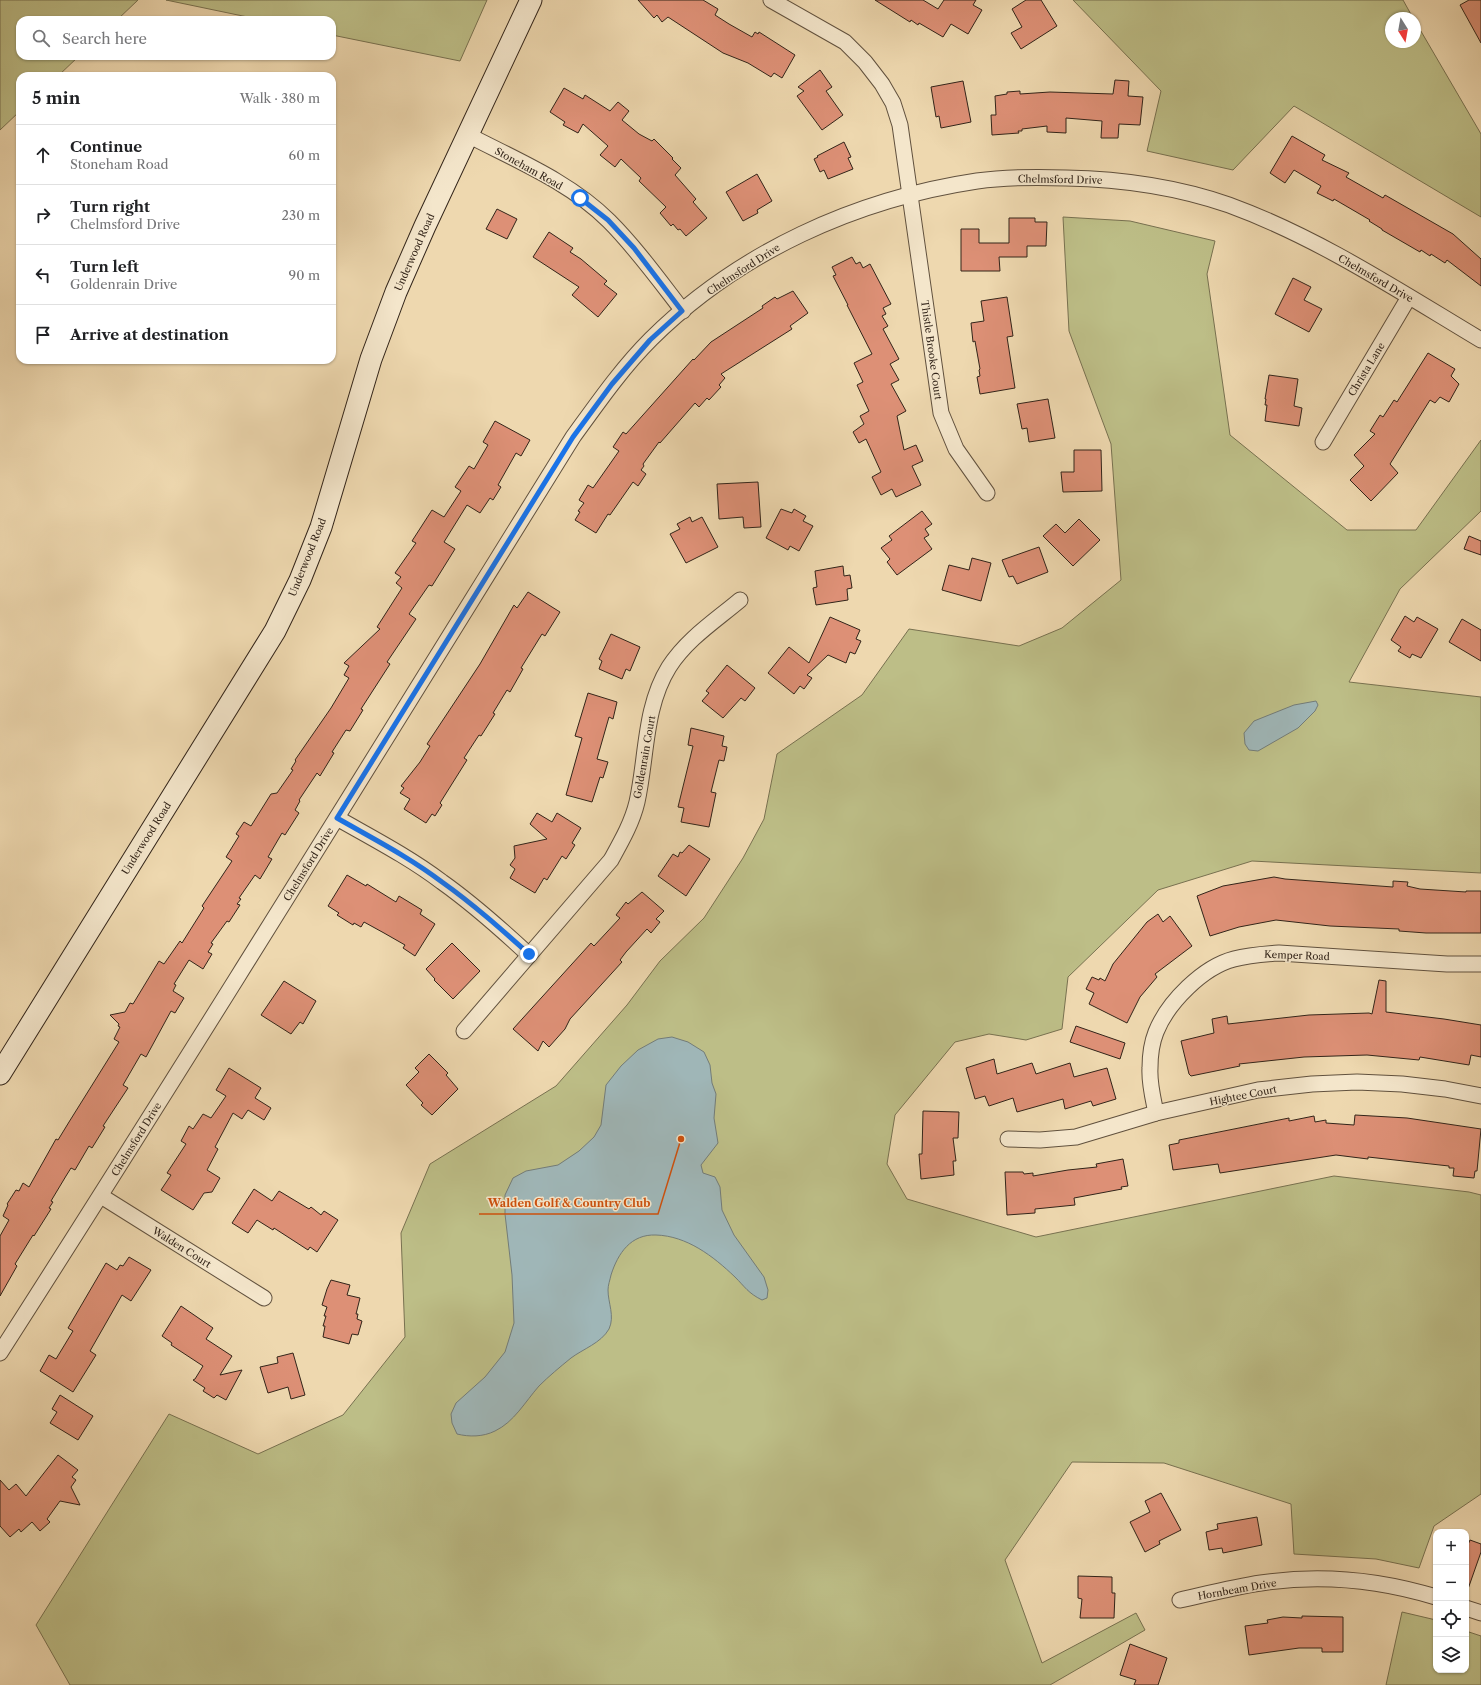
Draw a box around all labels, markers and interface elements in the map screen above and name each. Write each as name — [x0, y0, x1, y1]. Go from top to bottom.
north arrow — [1385, 12, 1421, 48]
search box — [16, 16, 336, 60]
icon: search — [30, 27, 52, 49]
text: Search here — [62, 29, 147, 48]
text: 5 min — [32, 88, 80, 108]
text: Walk · 380 m — [240, 90, 320, 106]
text: Continue — [70, 137, 142, 156]
icon: ahead — [32, 144, 54, 166]
street label: Stoneham Road — [492, 144, 565, 192]
text: 60 m — [289, 147, 320, 163]
text: Stoneham Road — [70, 156, 168, 172]
street label: Chelmsford Drive — [1018, 172, 1103, 187]
route start — [571, 189, 589, 207]
text: Turn right — [70, 197, 150, 216]
icon: right — [32, 204, 54, 226]
text: 230 m — [282, 207, 320, 223]
street label: Underwood Road — [392, 211, 437, 293]
text: Chelmsford Drive — [70, 216, 180, 232]
street label: Chelmsford Drive — [704, 241, 783, 298]
street label: Chelmsford Drive — [1336, 252, 1416, 305]
text: Turn left — [70, 257, 139, 276]
icon: left — [32, 264, 54, 286]
text: 90 m — [289, 267, 320, 283]
text: Goldenrain Drive — [70, 276, 177, 292]
street label: Thistle Brooke Court — [918, 299, 945, 401]
icon: arrive — [32, 324, 54, 346]
text: Arrive at destination — [70, 325, 229, 344]
street label: Christa Lane — [1345, 340, 1388, 399]
street label: Underwood Road — [286, 516, 329, 598]
street label: Goldenrain Court — [631, 714, 658, 800]
street label: Underwood Road — [119, 799, 174, 877]
street label: Chelmsford Drive — [280, 825, 337, 904]
route end — [520, 945, 538, 963]
street label: Kemper Road — [1264, 948, 1330, 963]
street label: Hightee Court — [1208, 1083, 1278, 1108]
street label: Chelmsford Drive — [108, 1100, 165, 1179]
callout: Walden Golf & Country Club — [479, 1191, 658, 1214]
text: Walden Golf & Country Club — [487, 1196, 650, 1210]
street label: Walden Court — [149, 1224, 214, 1271]
map controls — [1433, 1529, 1469, 1673]
button: + — [1433, 1529, 1469, 1565]
button: − — [1433, 1565, 1469, 1601]
street label: Hornbeam Drive — [1197, 1576, 1278, 1603]
button: locate — [1433, 1601, 1469, 1637]
button: layers — [1433, 1637, 1469, 1673]

